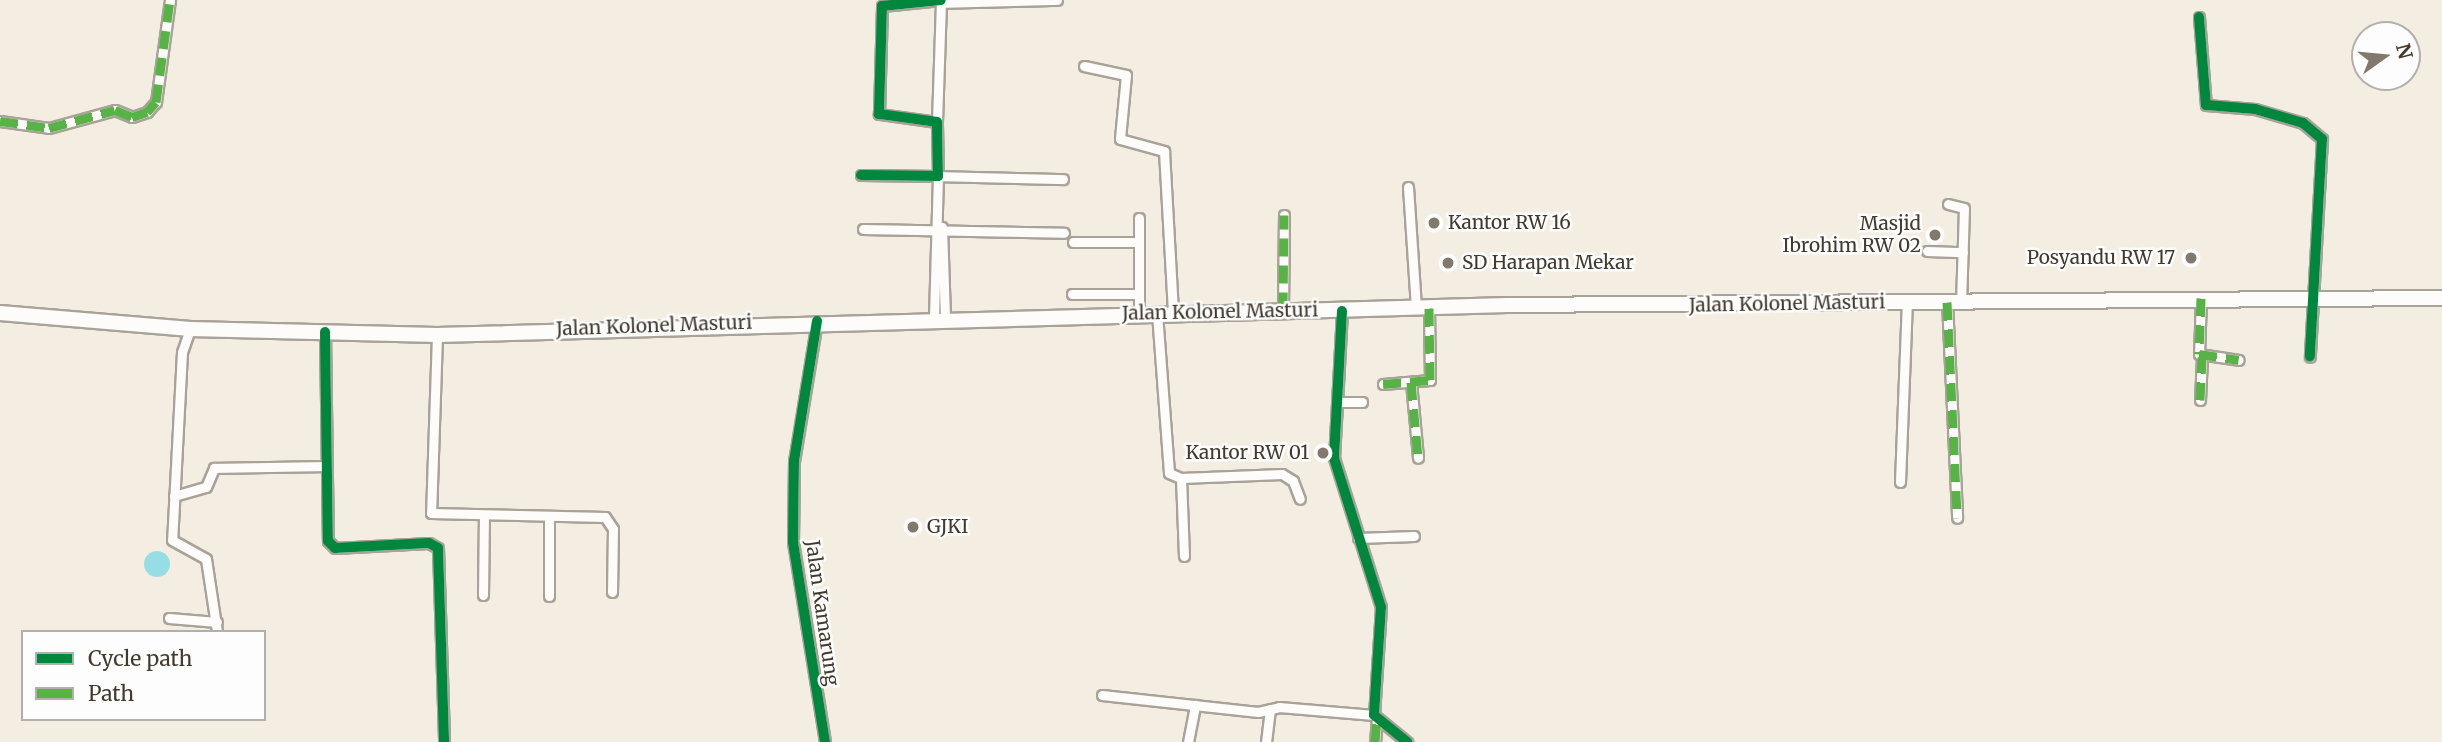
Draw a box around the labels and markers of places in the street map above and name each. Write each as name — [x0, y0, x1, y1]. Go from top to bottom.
place label: Kantor RW 16 — [1448, 212, 1571, 234]
place label: Masjid Ibrohim RW 02 — [1782, 213, 1921, 257]
marker: Kantor RW 16 — [1426, 215, 1442, 231]
marker: Masjid Ibrohim RW 02 — [1927, 227, 1943, 243]
place label: Posyandu RW 17 — [2027, 247, 2175, 269]
marker: Posyandu RW 17 — [2181, 248, 2201, 268]
place label: SD Harapan Mekar — [1462, 252, 1634, 274]
marker: SD Harapan Mekar — [1440, 255, 1456, 271]
place label: Kantor RW 01 — [1185, 442, 1309, 464]
marker: Kantor RW 01 — [1315, 445, 1331, 461]
place label: GJKI — [927, 516, 968, 538]
marker: GJKI — [905, 519, 921, 535]

